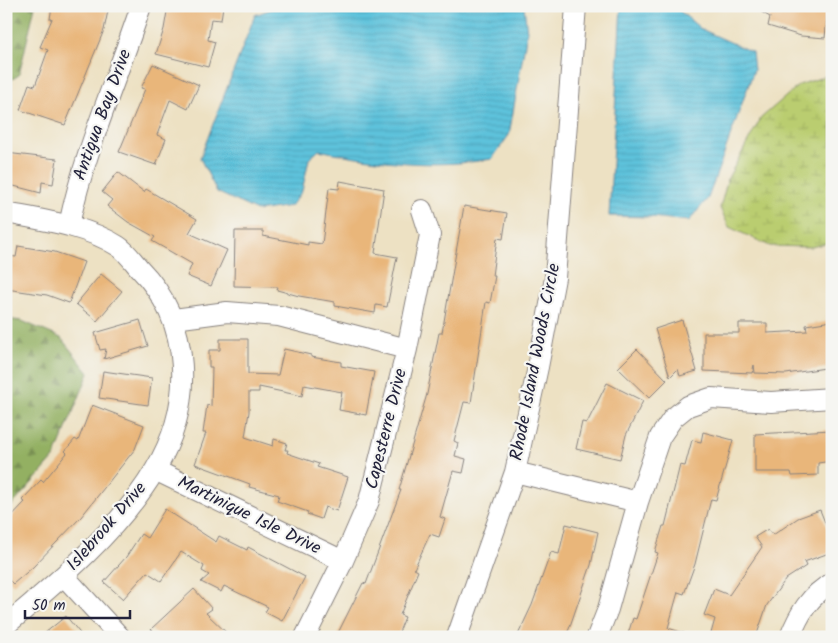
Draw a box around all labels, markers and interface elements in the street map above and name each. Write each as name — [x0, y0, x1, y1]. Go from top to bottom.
street label: Antigua Bay Drive — [66, 45, 140, 185]
street label: Rhode Island Woods Circle — [503, 261, 569, 463]
street label: Capesterre Drive — [358, 366, 416, 492]
street label: Martinique Isle Drive — [172, 469, 326, 563]
street label: Islebrook Drive — [60, 476, 154, 578]
scale bar — [25, 588, 130, 620]
text: 50 m — [32, 594, 66, 618]

